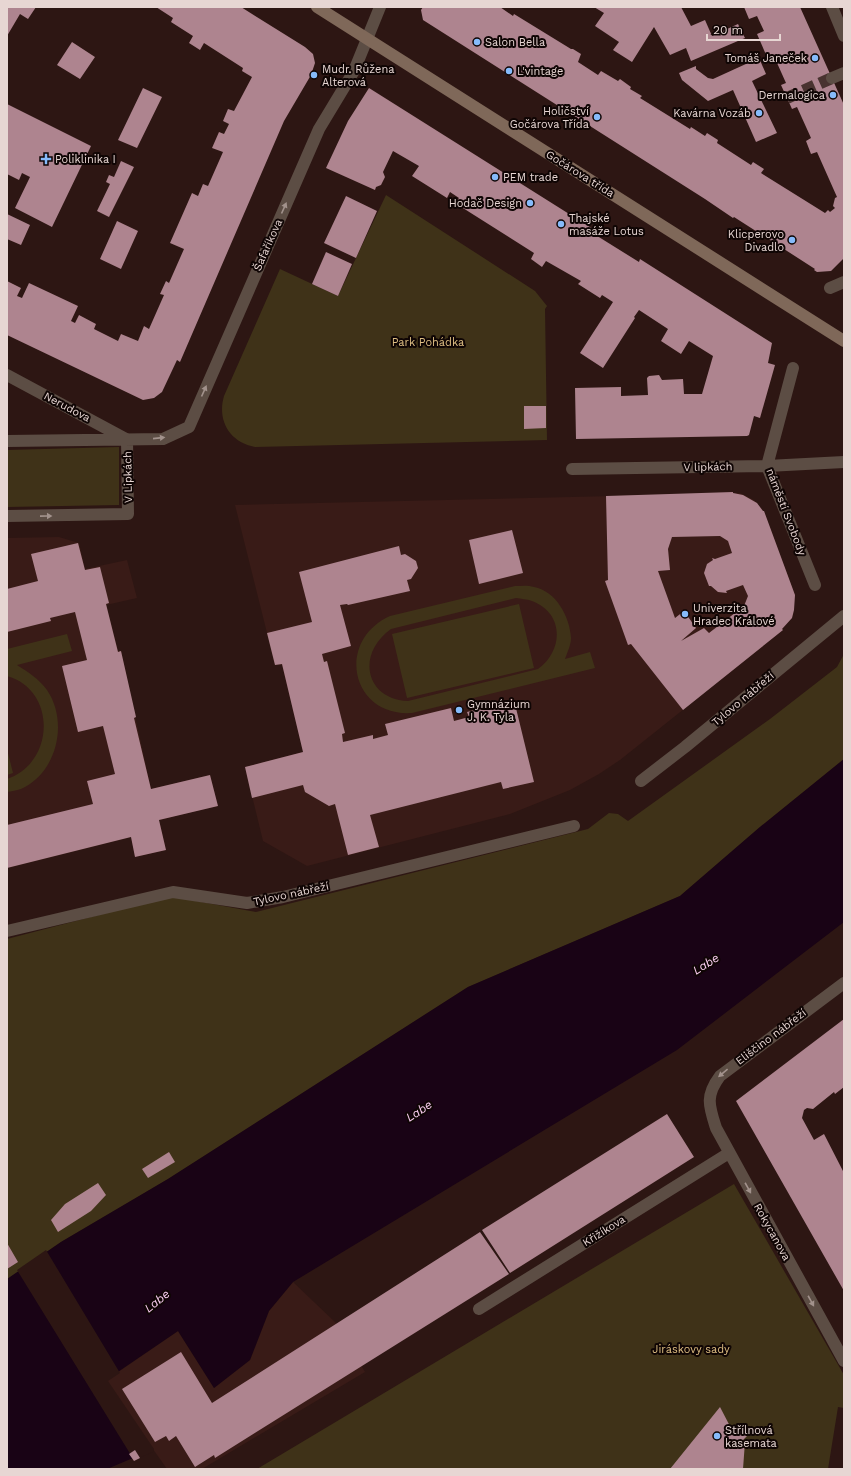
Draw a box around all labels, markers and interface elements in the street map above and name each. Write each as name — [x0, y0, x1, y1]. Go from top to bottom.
scale bar — [707, 16, 780, 42]
text: 20 m — [713, 23, 743, 37]
place label: Salon Bella — [485, 36, 545, 49]
marker: Salon Bella — [472, 37, 482, 47]
place label: Tomáš Janeček — [725, 52, 807, 65]
marker: Tomáš Janeček — [810, 53, 820, 63]
place label: Mudr. Růžena Alterová — [322, 63, 394, 89]
place label: L'vintage — [517, 65, 563, 78]
marker: L'vintage — [504, 66, 514, 76]
marker: Mudr. Růžena Alterová — [309, 70, 319, 80]
place label: Dermalogica — [758, 89, 825, 102]
marker: Dermalogica — [828, 90, 838, 100]
place label: Holičství Gočárova Třída — [510, 105, 589, 131]
place label: Kavárna Vozáb — [673, 107, 751, 120]
marker: Kavárna Vozáb — [754, 108, 764, 118]
marker: Holičství Gočárova Třída — [592, 112, 602, 122]
street label: Gočárova třída — [543, 148, 617, 200]
marker: Poliklinika I — [40, 153, 52, 165]
place label: Poliklinika I — [55, 153, 116, 166]
place label: PEM trade — [503, 171, 558, 184]
marker: PEM trade — [490, 172, 500, 182]
place label: Hodač Design — [449, 197, 522, 210]
marker: Hodač Design — [525, 198, 535, 208]
one-way arrow — [281, 202, 287, 213]
place label: Thajské masáže Lotus — [569, 212, 644, 238]
street label: Šafaříkova — [250, 217, 285, 273]
marker: Thajské masáže Lotus — [556, 219, 566, 229]
place label: Klicperovo Divadlo — [728, 228, 784, 254]
marker: Klicperovo Divadlo — [787, 235, 797, 245]
park label: Park Pohádka — [392, 336, 464, 349]
one-way arrow — [202, 385, 208, 397]
street label: Nerudova — [41, 389, 93, 425]
one-way arrow — [153, 435, 165, 442]
street label: V Lipkách — [121, 451, 135, 503]
street label: V lipkách — [683, 460, 733, 474]
street label: náměstí Svobody — [763, 467, 809, 558]
one-way arrow — [40, 513, 53, 519]
place label: Univerzita Hradec Králové — [693, 602, 775, 628]
marker: Univerzita Hradec Králové — [680, 609, 690, 619]
street label: Tylovo nábřeží — [709, 669, 777, 729]
place label: Gymnázium J. K. Tyla — [467, 698, 530, 724]
marker: Gymnázium J. K. Tyla — [454, 705, 464, 715]
street label: Tylovo nábřeží — [252, 880, 330, 908]
water label: Labe — [690, 950, 722, 977]
street label: Eliščino nábřeží — [733, 1006, 809, 1068]
one-way arrow — [718, 1069, 729, 1078]
water label: Labe — [403, 1097, 435, 1125]
one-way arrow — [745, 1182, 751, 1193]
street label: Rokycanova — [751, 1201, 793, 1263]
street label: Křižíkova — [580, 1213, 628, 1249]
water label: Labe — [142, 1287, 173, 1315]
one-way arrow — [808, 1295, 814, 1307]
park label: Jiráskovy sady — [652, 1343, 730, 1356]
place label: Střílnová kasemata — [725, 1424, 777, 1450]
marker: Střílnová kasemata — [712, 1431, 722, 1441]

